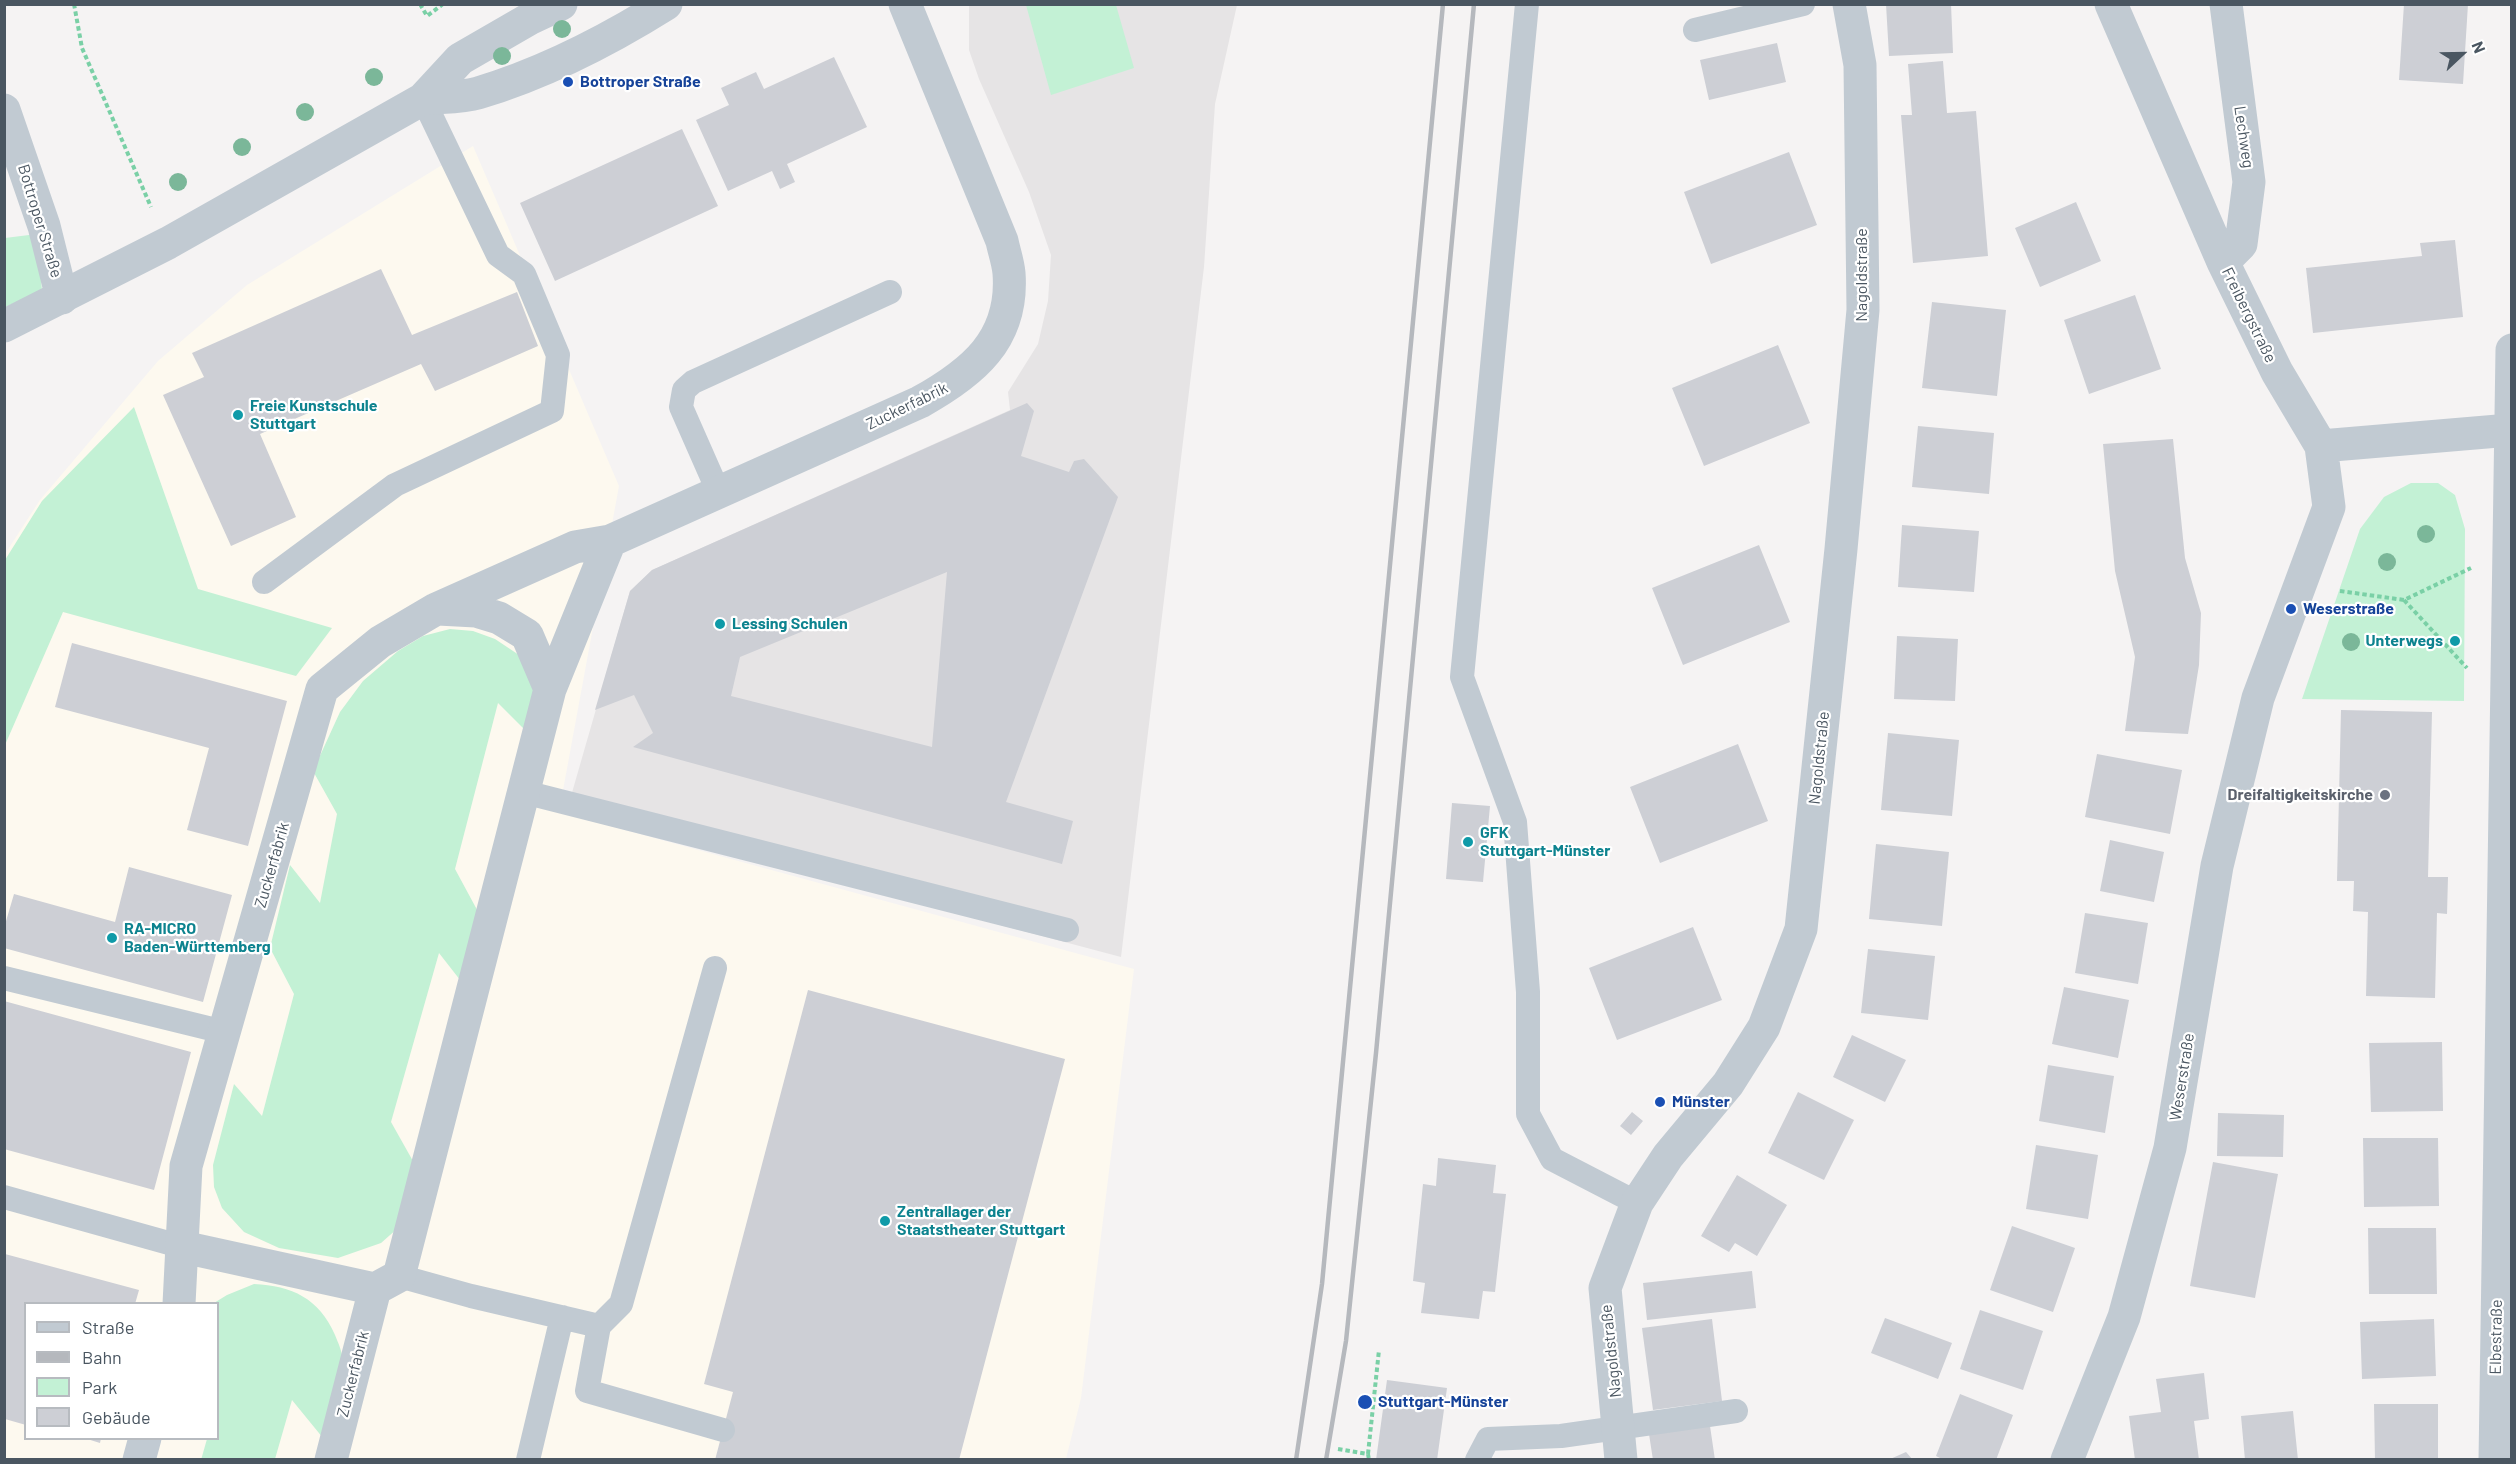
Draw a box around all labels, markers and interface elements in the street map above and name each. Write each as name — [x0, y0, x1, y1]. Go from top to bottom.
north arrow — [2432, 24, 2492, 84]
text: N — [2468, 39, 2490, 56]
place label: Bottroper Straße — [580, 72, 701, 92]
marker: Bottroper Straße — [561, 75, 575, 89]
street label: Lechweg — [2230, 105, 2258, 169]
street label: Bottroper Straße — [14, 162, 66, 280]
street label: Nagoldstraße — [1852, 228, 1872, 322]
street label: Freibergstraße — [2218, 264, 2280, 366]
street label: Zuckerfabrik — [863, 378, 951, 434]
place label: Freie Kunstschule Stuttgart — [250, 396, 377, 434]
marker: Freie Kunstschule Stuttgart — [231, 408, 245, 422]
place label: Weserstraße — [2303, 599, 2394, 619]
marker: Weserstraße — [2284, 602, 2298, 616]
place label: Lessing Schulen — [732, 614, 848, 634]
marker: Lessing Schulen — [713, 617, 727, 631]
place label: Unterwegs — [2366, 631, 2443, 651]
marker: Unterwegs — [2448, 634, 2462, 648]
street label: Nagoldstraße — [1805, 710, 1833, 806]
place label: Dreifaltigkeitskirche — [2228, 785, 2373, 805]
marker: Dreifaltigkeitskirche — [2378, 788, 2392, 802]
street label: Zuckerfabrik — [251, 820, 293, 910]
place label: GFK Stuttgart-Münster — [1480, 823, 1610, 861]
marker: GFK Stuttgart-Münster — [1461, 835, 1475, 849]
place label: RA-MICRO Baden-Württemberg — [124, 919, 271, 957]
marker: RA-MICRO Baden-Württemberg — [105, 931, 119, 945]
street label: Weserstraße — [2166, 1032, 2198, 1122]
place label: Münster — [1672, 1092, 1730, 1112]
marker: Münster — [1653, 1095, 1667, 1109]
place label: Zentrallager der Staatstheater Stuttgart — [897, 1202, 1065, 1240]
marker: Zentrallager der Staatstheater Stuttgart — [878, 1214, 892, 1228]
street label: Elbestraße — [2486, 1299, 2506, 1375]
legend — [24, 1302, 219, 1440]
street label: Nagoldstraße — [1597, 1303, 1625, 1399]
text: Straße — [82, 1316, 134, 1338]
street label: Zuckerfabrik — [333, 1329, 373, 1419]
text: Bahn — [82, 1346, 122, 1368]
text: Park — [82, 1376, 117, 1398]
place label: Stuttgart-Münster — [1378, 1392, 1508, 1412]
marker: Stuttgart-Münster — [1356, 1393, 1374, 1411]
text: Gebäude — [82, 1406, 151, 1428]

